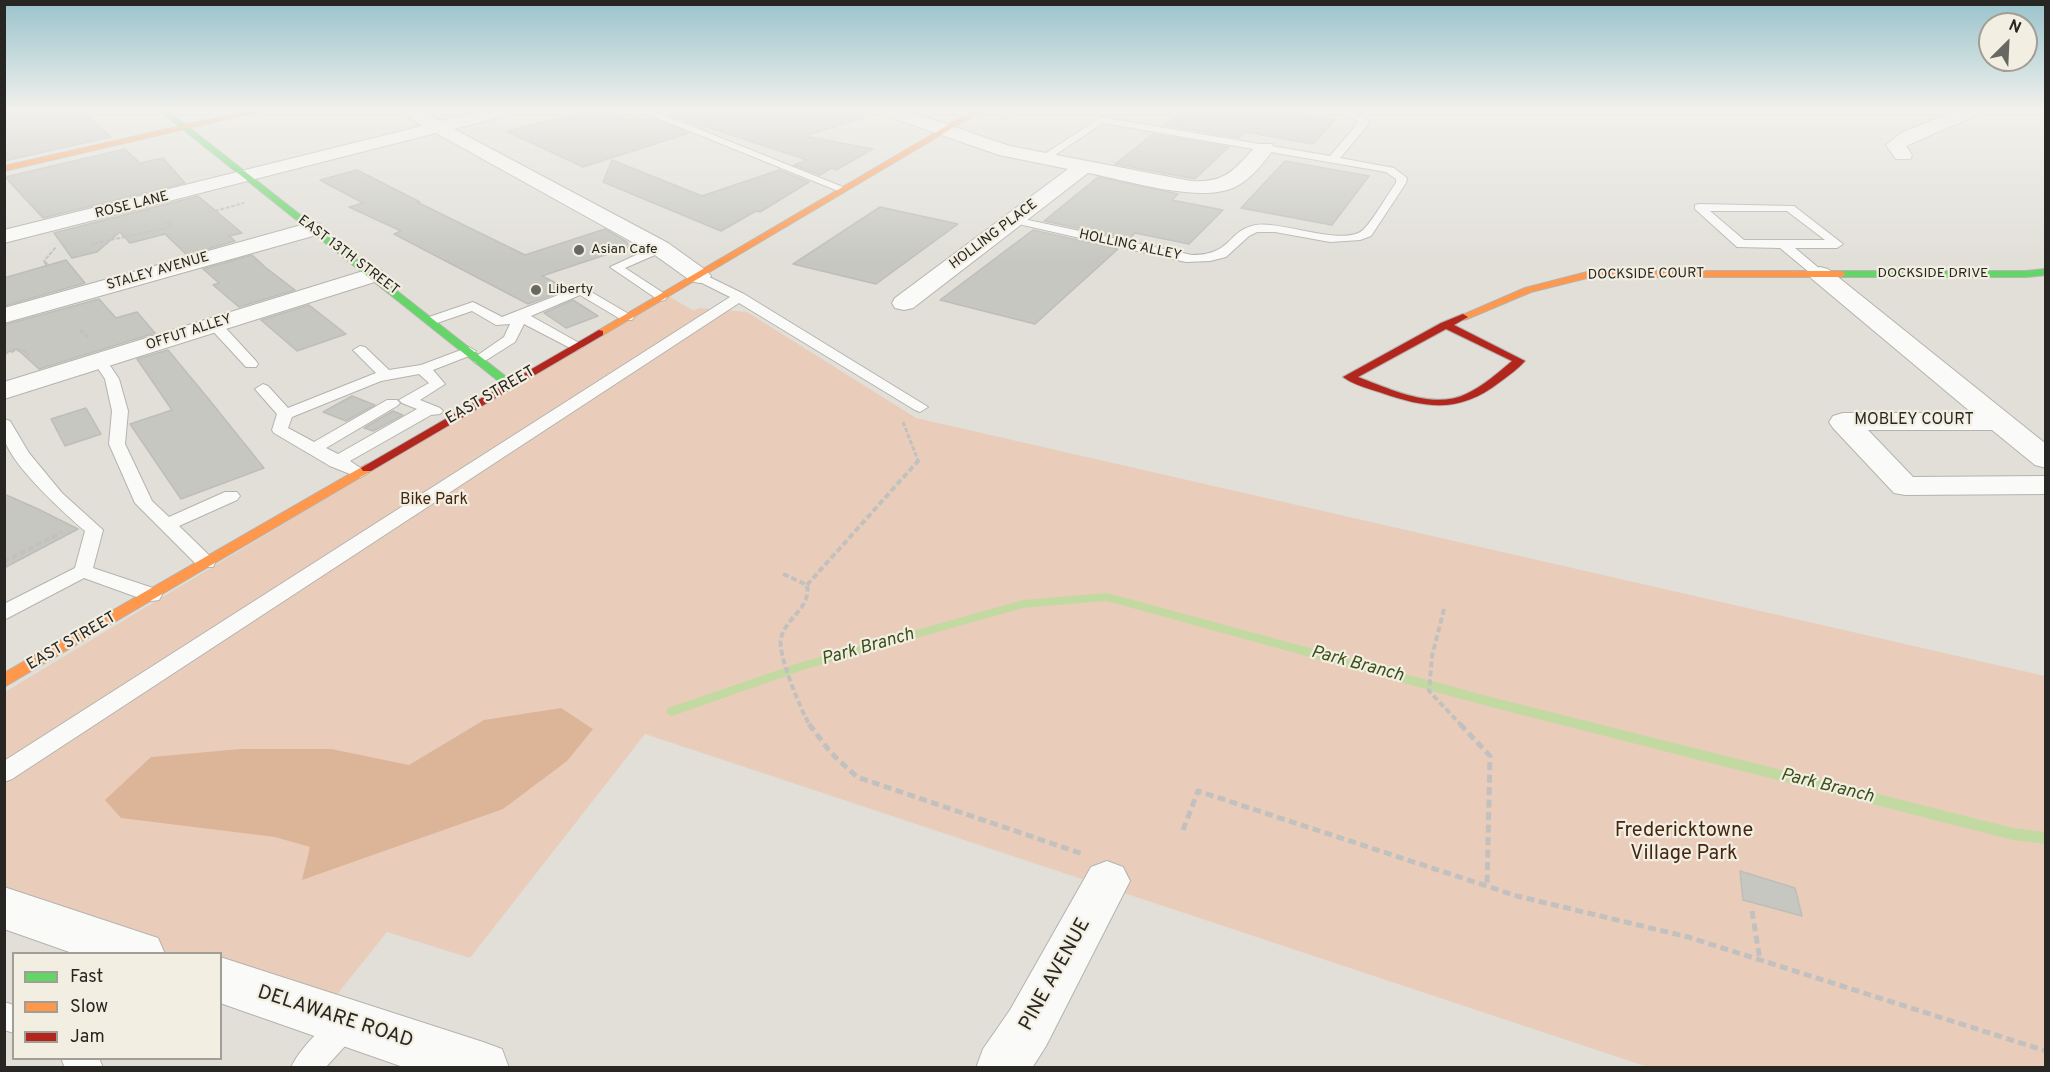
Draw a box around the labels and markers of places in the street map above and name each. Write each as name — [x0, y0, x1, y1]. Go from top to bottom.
place label: Asian Cafe — [591, 242, 658, 258]
marker: Asian Cafe — [572, 243, 586, 257]
place label: Liberty — [548, 282, 593, 298]
marker: Liberty — [529, 283, 543, 297]

